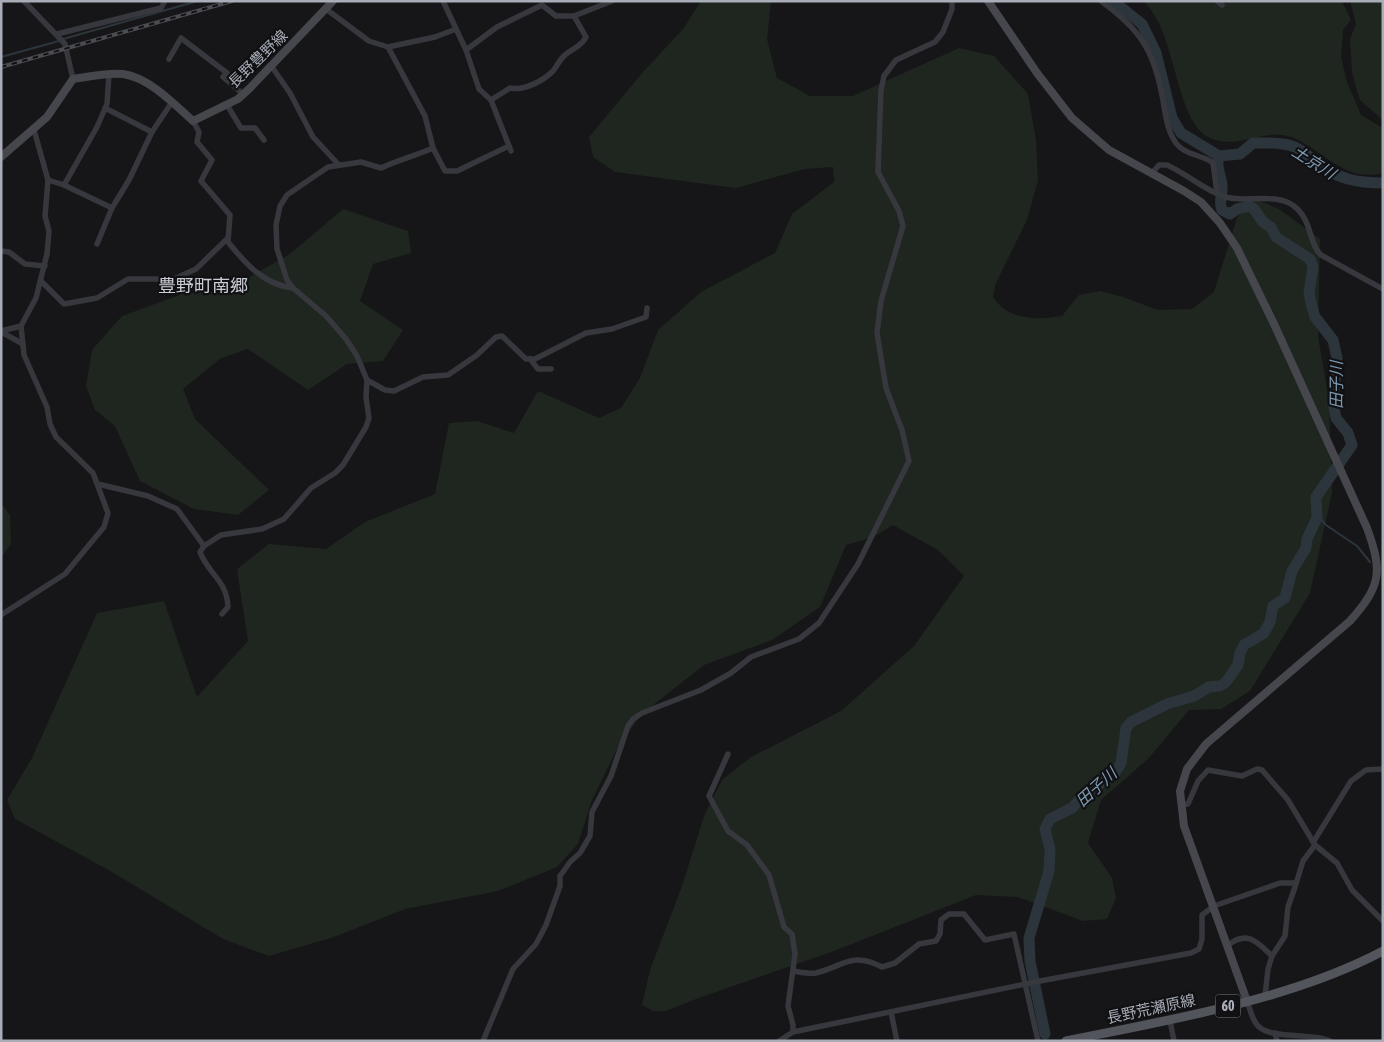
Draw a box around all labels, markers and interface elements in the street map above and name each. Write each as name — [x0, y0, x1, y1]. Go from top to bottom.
street label: 長野豊野線 — [225, 26, 291, 91]
water label: 土京川 — [1289, 142, 1341, 183]
district label: 豊野町南郷 — [158, 275, 248, 296]
water label: 田子川 — [1327, 359, 1345, 409]
water label: 田子川 — [1072, 763, 1121, 810]
street label: 長野荒瀬原線 — [1105, 991, 1197, 1026]
road number: 60 — [1216, 994, 1240, 1018]

